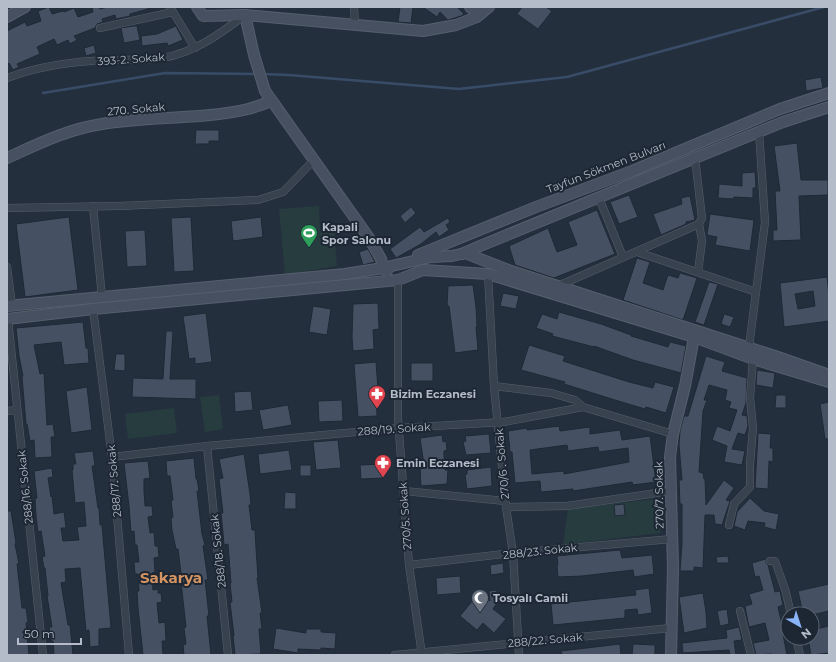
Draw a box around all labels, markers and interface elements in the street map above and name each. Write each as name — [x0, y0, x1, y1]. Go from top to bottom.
street label: 393-2. Sokak — [97, 50, 166, 68]
street label: 270. Sokak — [106, 99, 166, 119]
street label: Tayfun Sökmen Bulvarı — [544, 138, 668, 196]
place label: Kapali Spor Salonu — [322, 220, 391, 247]
sports icon: Kapali Spor Salonu — [299, 223, 319, 248]
pharmacy icon: Bizim Eczanesi — [367, 384, 387, 409]
place label: Bizim Eczanesi — [390, 387, 476, 401]
street label: 288/19. Sokak — [357, 419, 431, 439]
street label: 270/6 . Sokak — [492, 428, 512, 500]
street label: 288/17. Sokak — [104, 444, 124, 518]
street label: 288/16. Sokak — [14, 449, 36, 524]
pharmacy icon: Emin Eczanesi — [373, 453, 393, 478]
place label: Emin Eczanesi — [396, 456, 479, 470]
street label: 270/7. Sokak — [651, 461, 667, 529]
street label: 270/5. Sokak — [396, 481, 414, 550]
street label: 288/18. Sokak — [207, 513, 229, 588]
street label: 288/23. Sokak — [502, 540, 578, 562]
district label: Sakarya — [140, 568, 202, 587]
mosque icon: Tosyalı Camii — [470, 588, 490, 613]
place label: Tosyalı Camii — [493, 591, 568, 605]
north arrow — [780, 606, 820, 646]
scale bar — [18, 620, 81, 646]
text: 50 m — [24, 626, 55, 641]
text: N — [798, 626, 814, 642]
street label: 288/22. Sokak — [507, 630, 583, 650]

